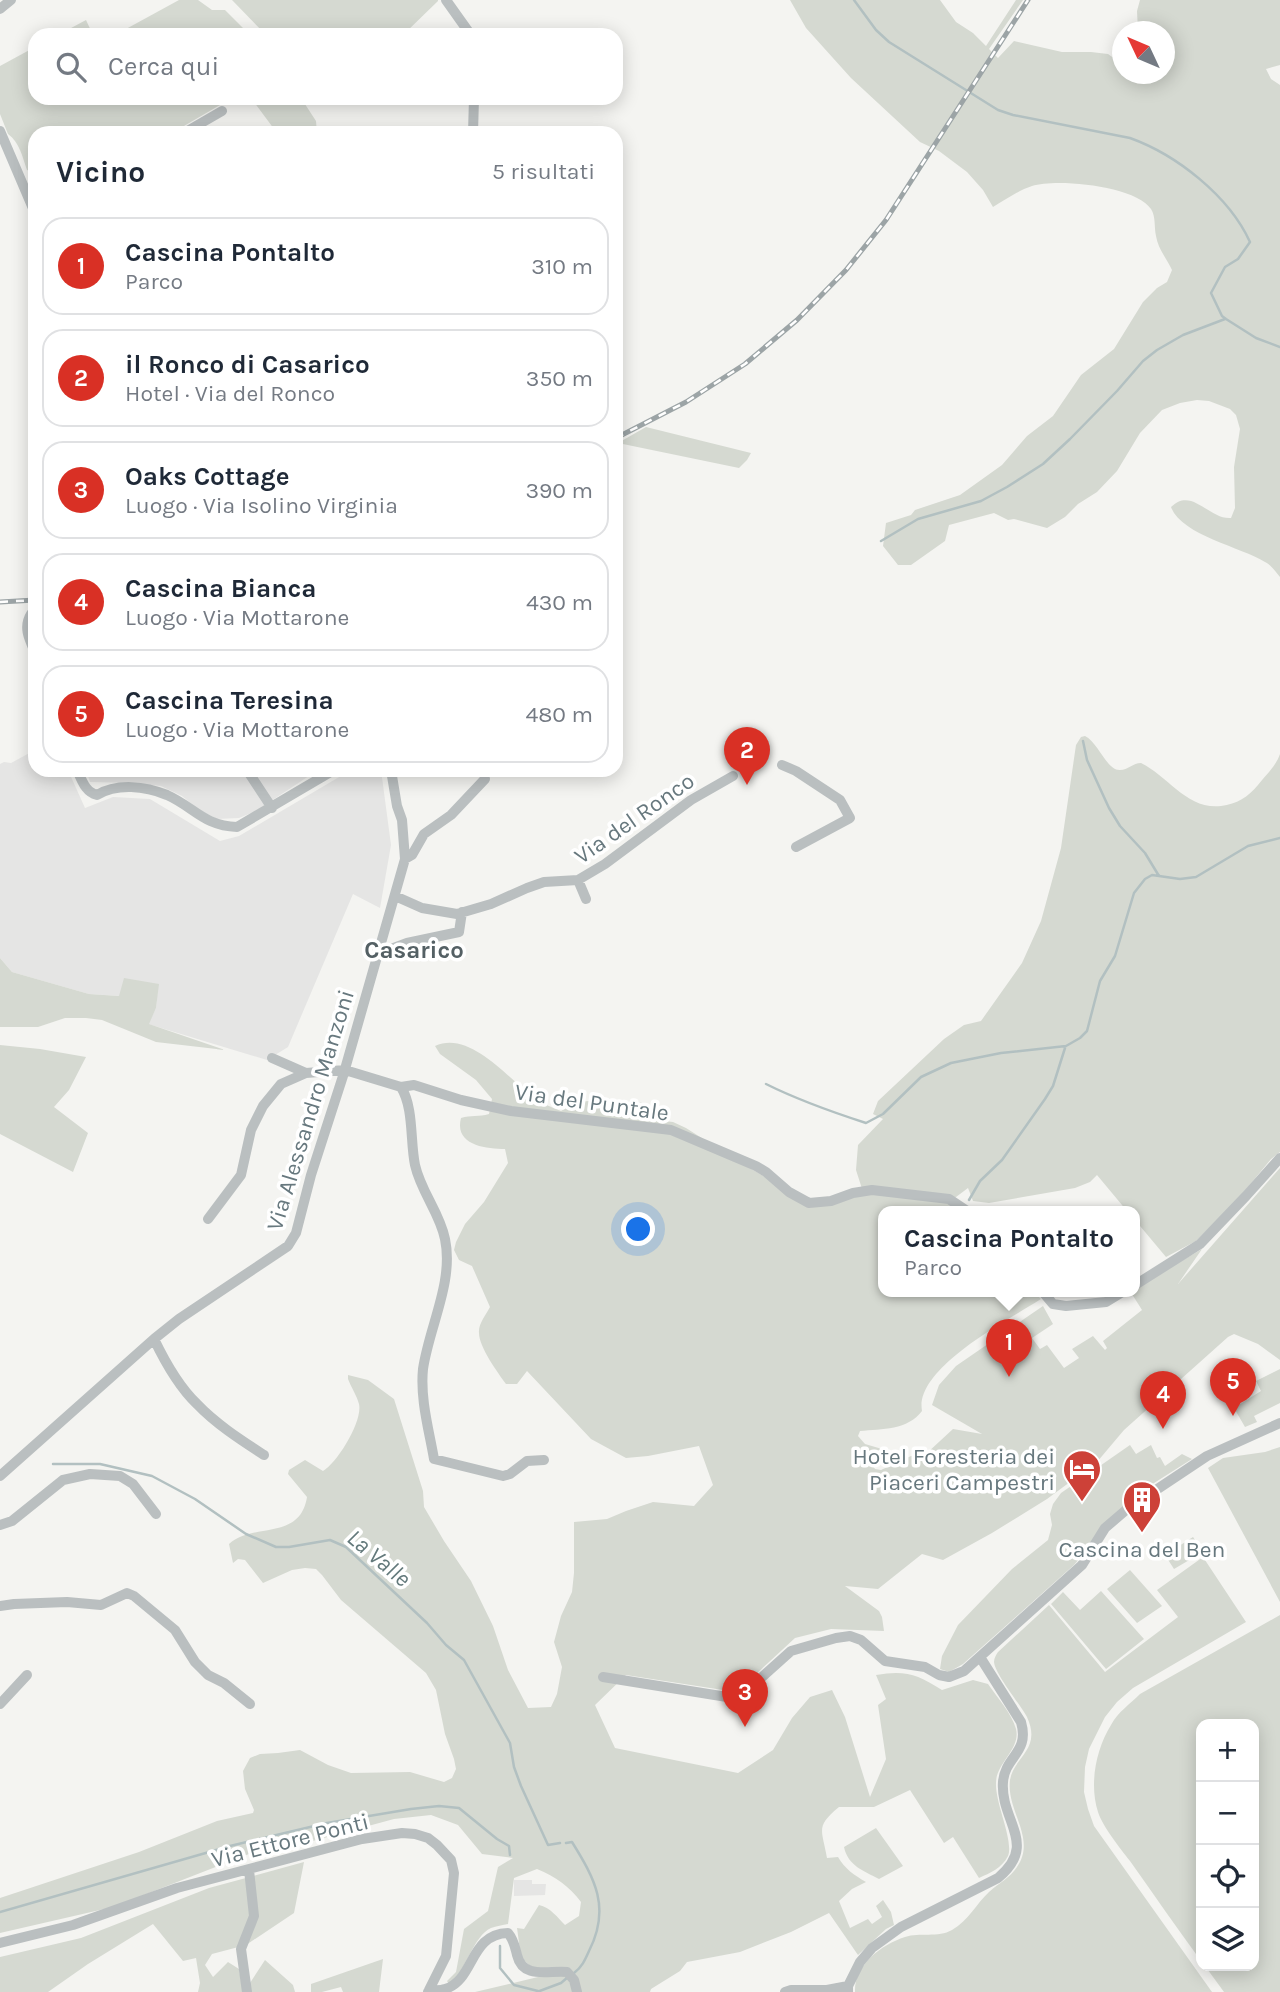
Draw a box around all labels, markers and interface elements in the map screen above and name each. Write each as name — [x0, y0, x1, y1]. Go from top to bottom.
north arrow — [1112, 21, 1175, 84]
search box — [28, 28, 623, 105]
icon: search — [52, 48, 90, 86]
text: Cerca qui — [108, 51, 219, 82]
text: Vicino — [56, 154, 145, 190]
text: 5 risultati — [492, 158, 595, 185]
text: Cascina Pontalto — [125, 237, 335, 268]
text: 1 — [77, 253, 85, 280]
text: 310 m — [531, 253, 593, 280]
text: Parco — [125, 268, 183, 295]
text: il Ronco di Casarico — [125, 349, 370, 380]
text: 2 — [74, 365, 88, 392]
text: 350 m — [526, 365, 593, 392]
text: Hotel · Via del Ronco — [125, 380, 335, 407]
text: Oaks Cottage — [125, 461, 289, 492]
text: 3 — [74, 477, 88, 504]
text: 390 m — [525, 477, 593, 504]
text: Luogo · Via Isolino Virginia — [125, 492, 398, 519]
text: Cascina Bianca — [125, 573, 316, 604]
text: 4 — [74, 589, 88, 616]
text: 430 m — [526, 589, 593, 616]
text: Luogo · Via Mottarone — [125, 604, 349, 631]
text: Cascina Teresina — [125, 685, 334, 716]
text: 5 — [74, 701, 88, 728]
text: 480 m — [525, 701, 593, 728]
text: Luogo · Via Mottarone — [125, 716, 349, 743]
pin: 2 — [724, 727, 770, 785]
street label: Via del Ronco — [569, 767, 699, 870]
district label: Casarico — [364, 936, 464, 964]
street label: Via Alessandro Manzoni — [261, 987, 360, 1234]
street label: Via del Puntale — [513, 1078, 671, 1127]
popup — [878, 1206, 1140, 1297]
your location — [621, 1212, 655, 1246]
text: Cascina Pontalto — [904, 1223, 1114, 1254]
text: Parco — [904, 1254, 962, 1281]
pin: 1 — [986, 1319, 1032, 1377]
pin: 5 — [1210, 1358, 1256, 1416]
pin: 4 — [1140, 1371, 1186, 1429]
place label: Hotel Foresteria dei Piaceri Campestri — [852, 1443, 1055, 1496]
hotel icon: Hotel Foresteria dei Piaceri Campestri — [1061, 1448, 1103, 1503]
building icon: Cascina del Ben — [1121, 1479, 1163, 1534]
water label: La Valle — [342, 1523, 416, 1593]
place label: Cascina del Ben — [1059, 1536, 1225, 1563]
pin: 3 — [722, 1669, 768, 1727]
map controls — [1196, 1719, 1259, 1971]
button: + — [1196, 1719, 1259, 1782]
button: − — [1196, 1782, 1259, 1845]
street label: Via Ettore Ponti — [209, 1808, 371, 1873]
button: locate — [1196, 1845, 1259, 1908]
button: layers — [1196, 1908, 1259, 1971]

